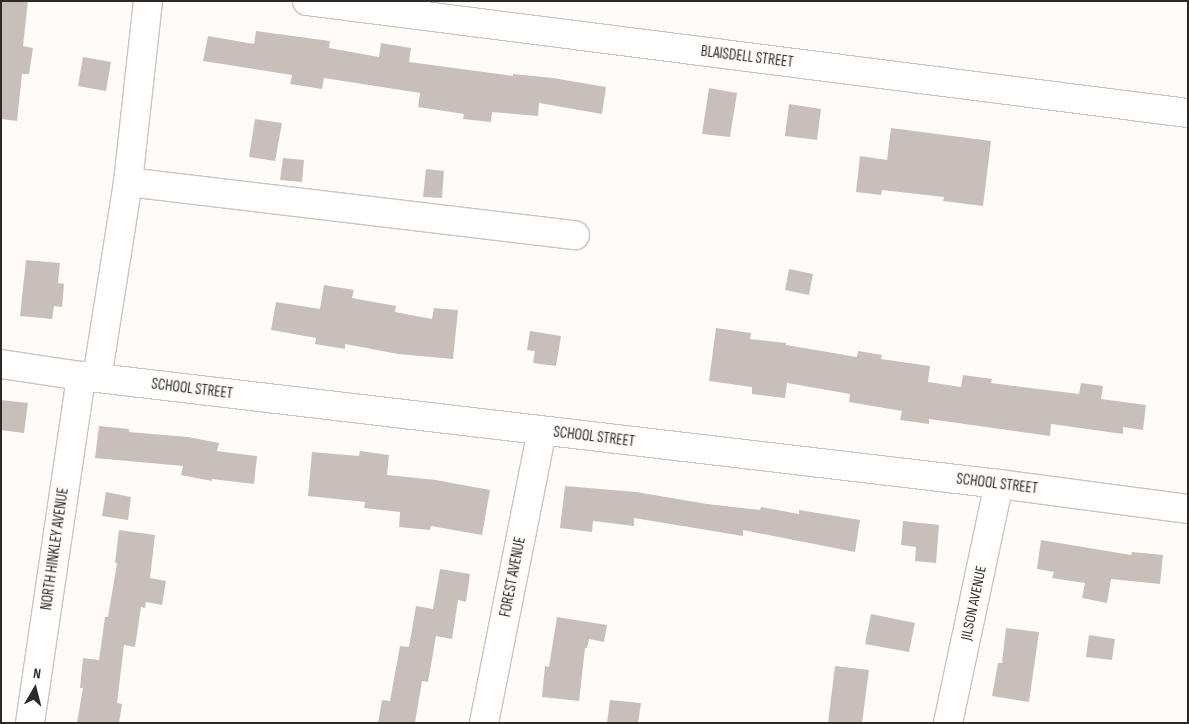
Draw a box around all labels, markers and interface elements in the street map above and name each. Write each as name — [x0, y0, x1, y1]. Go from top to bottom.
street label: BLAISDELL STREET — [700, 42, 794, 72]
street label: SCHOOL STREET — [150, 375, 234, 403]
street label: SCHOOL STREET — [552, 423, 636, 451]
street label: SCHOOL STREET — [955, 470, 1039, 498]
street label: NORTH HINKLEY AVENUE — [37, 487, 73, 611]
street label: FOREST AVENUE — [496, 535, 530, 619]
street label: JILSON AVENUE — [957, 564, 991, 642]
north arrow — [10, 664, 60, 714]
text: N — [32, 665, 42, 683]

